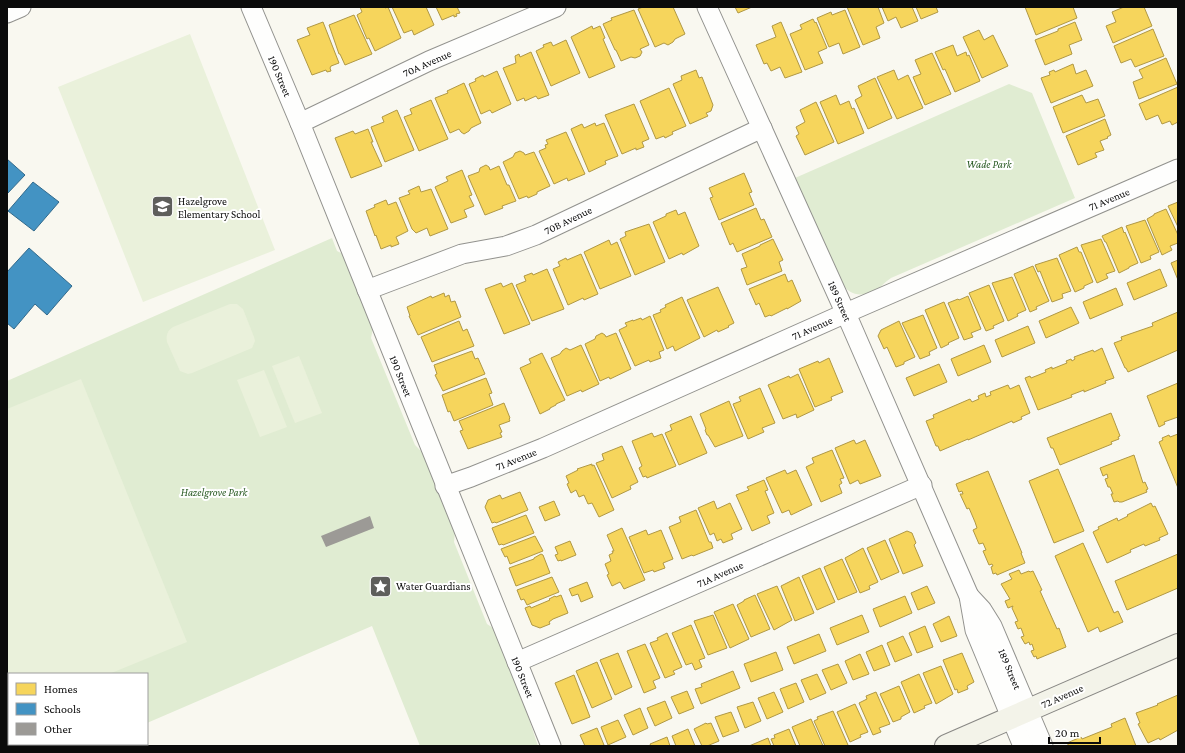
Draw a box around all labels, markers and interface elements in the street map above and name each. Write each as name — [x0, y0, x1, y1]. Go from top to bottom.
street label: 70A Avenue — [401, 47, 453, 79]
street label: 190 Street — [266, 54, 294, 99]
park label: Wade Park — [966, 158, 1013, 170]
street label: 71 Avenue — [1087, 185, 1131, 213]
school or university icon: Hazelgrove Elementary School — [150, 194, 176, 220]
place label: Hazelgrove Elementary School — [178, 195, 261, 221]
street label: 70B Avenue — [542, 203, 594, 237]
street label: 189 Street — [826, 279, 854, 323]
street label: 71 Avenue — [790, 314, 834, 342]
street label: 190 Street — [387, 354, 415, 399]
street label: 71 Avenue — [494, 445, 538, 473]
park label: Hazelgrove Park — [181, 486, 248, 499]
street label: 71A Avenue — [695, 558, 745, 590]
place icon: Water Guardians — [368, 573, 394, 599]
place label: Water Guardians — [396, 580, 471, 592]
street label: 189 Street — [996, 647, 1024, 691]
street label: 190 Street — [509, 655, 537, 700]
legend — [8, 673, 148, 745]
street label: 72 Avenue — [1039, 681, 1085, 711]
text: Homes — [44, 682, 78, 696]
text: Schools — [44, 702, 81, 716]
scale bar — [1049, 719, 1100, 745]
text: Other — [44, 722, 73, 736]
text: 20 m — [1055, 726, 1080, 740]

